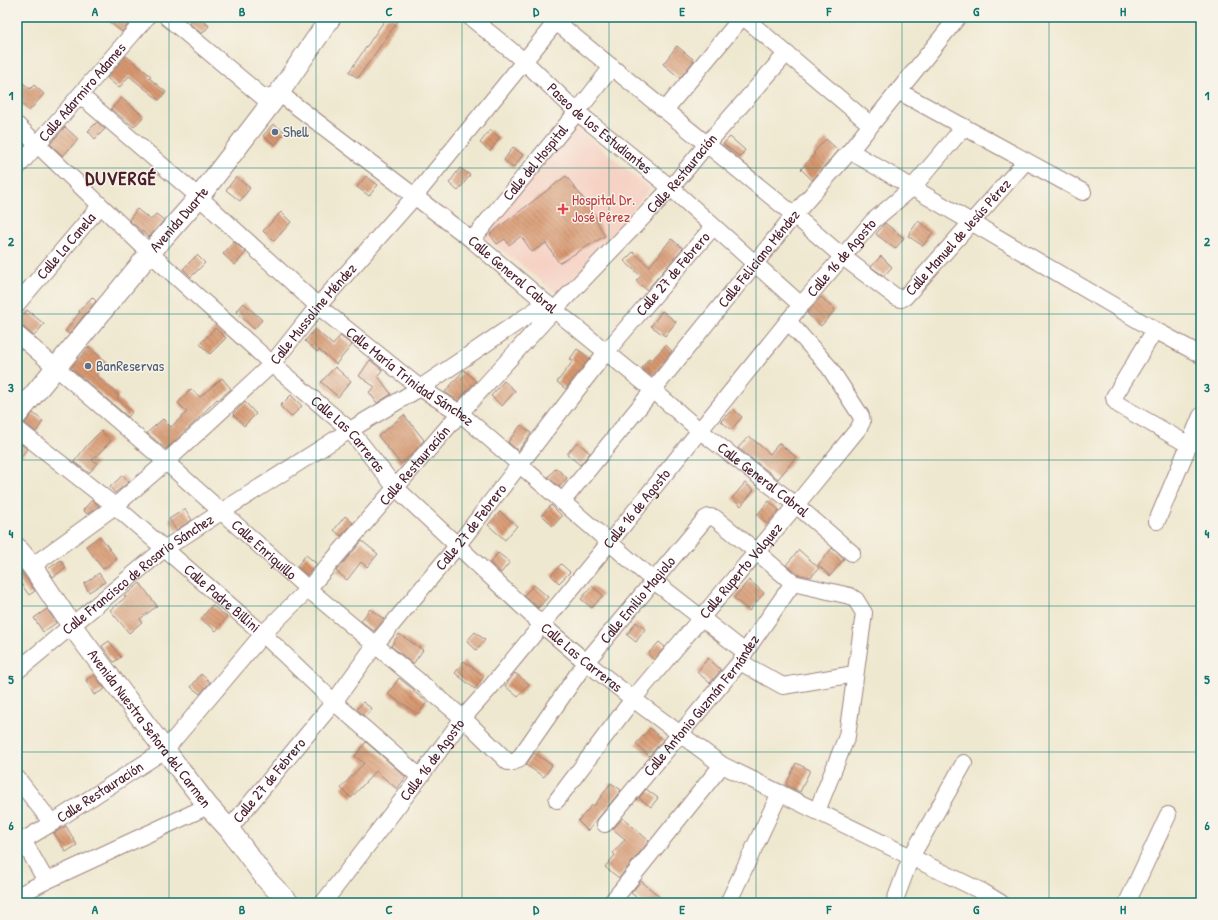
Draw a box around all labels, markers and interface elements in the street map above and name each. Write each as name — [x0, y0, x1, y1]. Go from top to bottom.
text: A — [92, 2, 99, 20]
text: B — [239, 2, 246, 20]
text: C — [385, 2, 393, 20]
text: D — [533, 2, 540, 20]
text: E — [679, 2, 685, 20]
text: F — [826, 2, 833, 20]
text: G — [973, 2, 980, 20]
text: H — [1120, 2, 1126, 20]
street label: Calle Adarmiro Adames — [33, 38, 131, 146]
street label: Paseo de los Estudiantes — [543, 78, 657, 179]
text: 1 — [9, 86, 14, 104]
text: 1 — [1205, 86, 1210, 104]
street label: Calle del Hospital — [497, 120, 573, 205]
place label: Shell — [283, 121, 309, 142]
marker: Shell — [270, 127, 280, 137]
street label: Calle Restauración — [641, 128, 722, 218]
district label: DUVERGÉ — [85, 165, 157, 191]
street label: Calle Manuel de Jesús Pérez — [900, 173, 1016, 300]
street label: Avenida Duarte — [144, 182, 213, 257]
place label: Hospital Dr. José Pérez — [572, 189, 635, 227]
marker: Hospital Dr. José Pérez — [557, 203, 569, 215]
street label: Calle Feliciano Méndez — [713, 204, 805, 312]
street label: Calle La Canela — [31, 208, 100, 284]
street label: Calle 16 de Agosto — [802, 214, 881, 301]
street label: Calle 27 de Febrero — [630, 227, 714, 320]
street label: Calle General Cabral — [464, 230, 562, 318]
text: 2 — [8, 232, 15, 250]
text: 2 — [1204, 232, 1211, 250]
street label: Calle Mussoline Méndez — [264, 258, 362, 369]
street label: Calle María Trinidad Sánchez — [342, 322, 479, 431]
place label: BanReservas — [96, 355, 164, 376]
marker: BanReservas — [83, 361, 93, 371]
text: 3 — [8, 378, 14, 396]
text: 3 — [1204, 378, 1210, 396]
street label: Calle Las Carreras — [306, 390, 391, 477]
street label: Calle Restauración — [374, 421, 455, 510]
street label: Calle General Cabral — [713, 437, 814, 522]
street label: Calle 16 de Agosto — [598, 464, 675, 553]
street label: Calle 27 de Febrero — [430, 479, 511, 575]
street label: Calle Francisco de Rosario Sánchez — [57, 508, 218, 639]
street label: Calle Enriquillo — [227, 514, 302, 584]
street label: Calle Ruperto Volquez — [694, 517, 787, 623]
text: 4 — [9, 524, 14, 542]
text: 4 — [1205, 524, 1210, 542]
street label: Calle Emilio Magiolo — [595, 551, 680, 648]
street label: Calle Padre Billini — [179, 559, 265, 637]
street label: Calle Las Carreras — [536, 617, 627, 697]
street label: Calle Antonio Guzmán Fernández — [638, 630, 764, 781]
street label: Avenida Nuestra Señora del Carmen — [83, 645, 217, 812]
text: 5 — [8, 670, 14, 688]
text: 5 — [1204, 670, 1210, 688]
street label: Calle 16 de Agosto — [394, 714, 469, 805]
street label: Calle 27 de Febrero — [227, 733, 310, 827]
street label: Calle Restauración — [52, 756, 147, 827]
text: 6 — [8, 816, 14, 834]
text: 6 — [1204, 816, 1210, 834]
text: A — [92, 900, 99, 918]
text: B — [239, 900, 246, 918]
text: C — [385, 900, 393, 918]
text: D — [533, 900, 540, 918]
text: E — [679, 900, 685, 918]
text: F — [826, 900, 833, 918]
text: G — [973, 900, 980, 918]
text: H — [1120, 900, 1126, 918]

